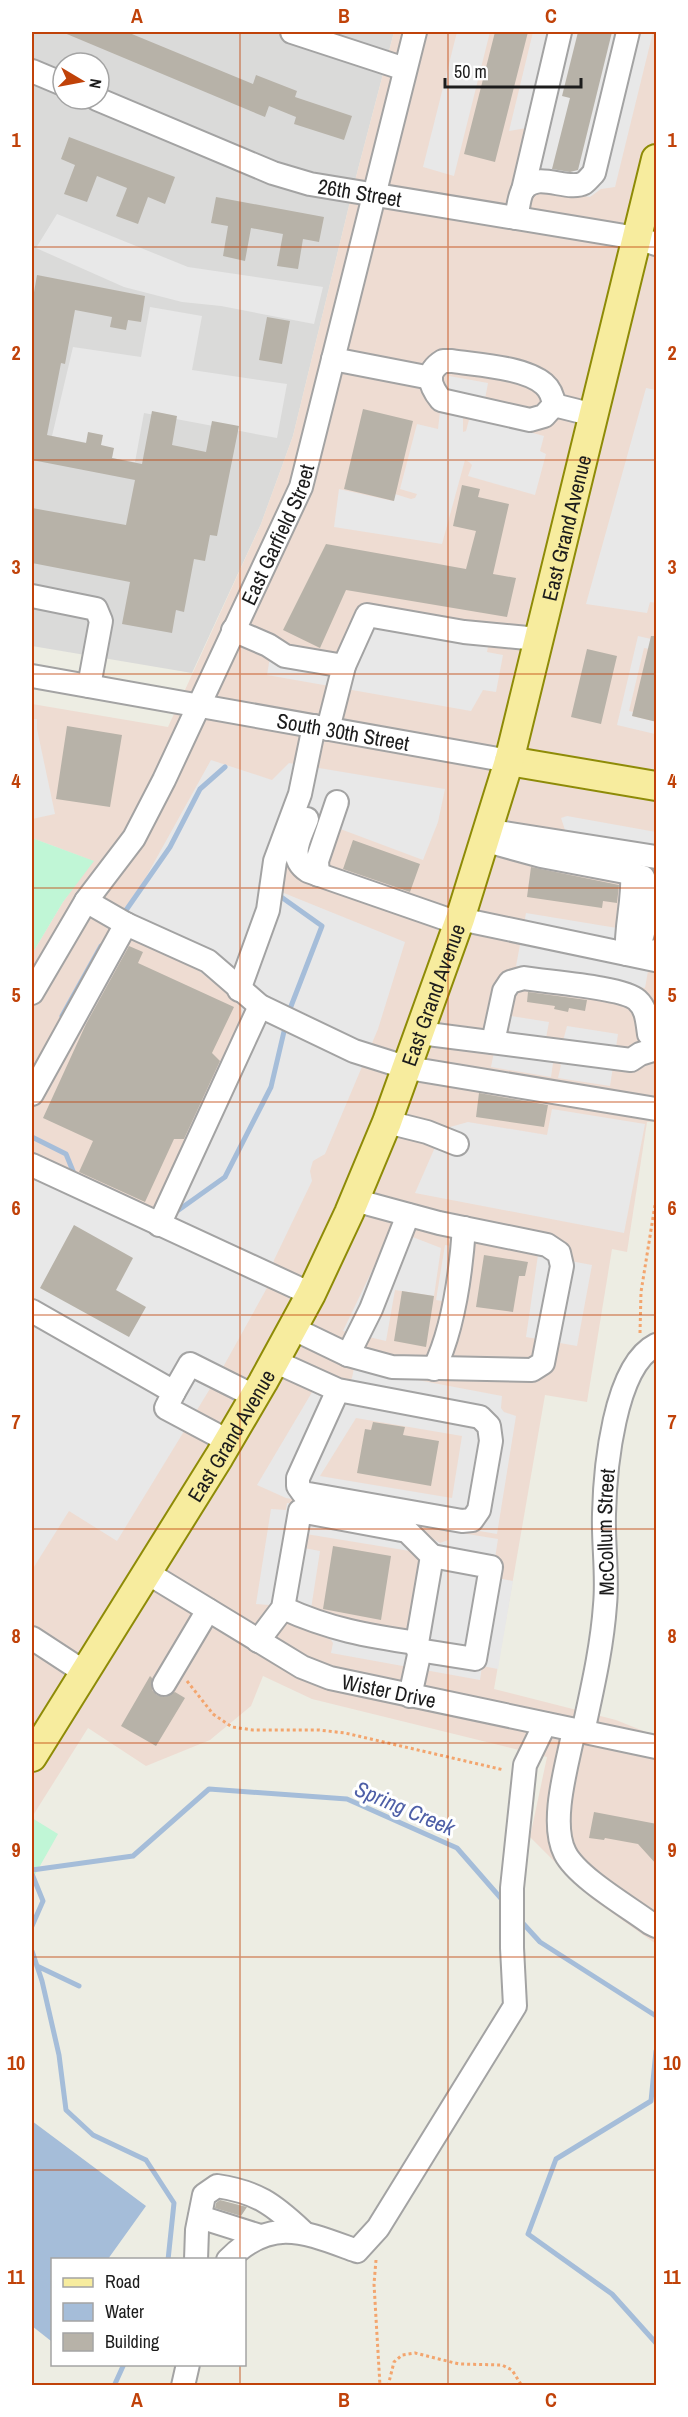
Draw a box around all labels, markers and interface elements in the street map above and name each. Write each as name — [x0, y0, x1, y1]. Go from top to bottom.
text: A — [131, 2, 143, 29]
text: B — [338, 2, 350, 29]
text: C — [545, 2, 557, 29]
north arrow — [51, 51, 111, 111]
scale bar — [445, 51, 582, 89]
text: 50 m — [454, 59, 487, 84]
text: N — [84, 77, 107, 90]
text: 1 — [11, 126, 21, 153]
text: 1 — [667, 126, 677, 153]
street label: 26th Street — [316, 171, 404, 213]
text: 2 — [11, 339, 21, 366]
text: 2 — [667, 339, 677, 366]
street label: East Grand Avenue — [534, 452, 598, 604]
street label: East Garfield Street — [234, 461, 321, 609]
text: 3 — [11, 553, 21, 580]
text: 3 — [667, 553, 677, 580]
street label: South 30th Street — [275, 705, 412, 758]
text: 4 — [11, 767, 21, 794]
text: 4 — [667, 767, 677, 794]
street label: East Grand Avenue — [394, 920, 472, 1070]
text: 5 — [11, 981, 21, 1008]
text: 5 — [667, 981, 677, 1008]
text: 6 — [11, 1194, 21, 1221]
text: 6 — [667, 1194, 677, 1221]
street label: East Grand Avenue — [180, 1364, 282, 1507]
text: 7 — [11, 1408, 21, 1435]
text: 7 — [667, 1408, 677, 1435]
street label: McCollum Street — [589, 1467, 621, 1596]
text: 8 — [11, 1622, 21, 1649]
text: 8 — [667, 1622, 677, 1649]
street label: Wister Drive — [339, 1666, 439, 1715]
water label: Spring Creek — [350, 1773, 461, 1843]
text: 9 — [11, 1836, 21, 1863]
text: 9 — [667, 1836, 677, 1863]
text: 10 — [7, 2049, 25, 2076]
text: 10 — [663, 2049, 681, 2076]
legend — [51, 2258, 246, 2366]
text: 11 — [7, 2263, 26, 2290]
text: 11 — [663, 2263, 682, 2290]
text: Road — [105, 2269, 140, 2294]
text: Water — [105, 2299, 144, 2324]
text: Building — [105, 2329, 160, 2354]
text: A — [131, 2386, 143, 2413]
text: B — [338, 2386, 350, 2413]
text: C — [545, 2386, 557, 2413]

